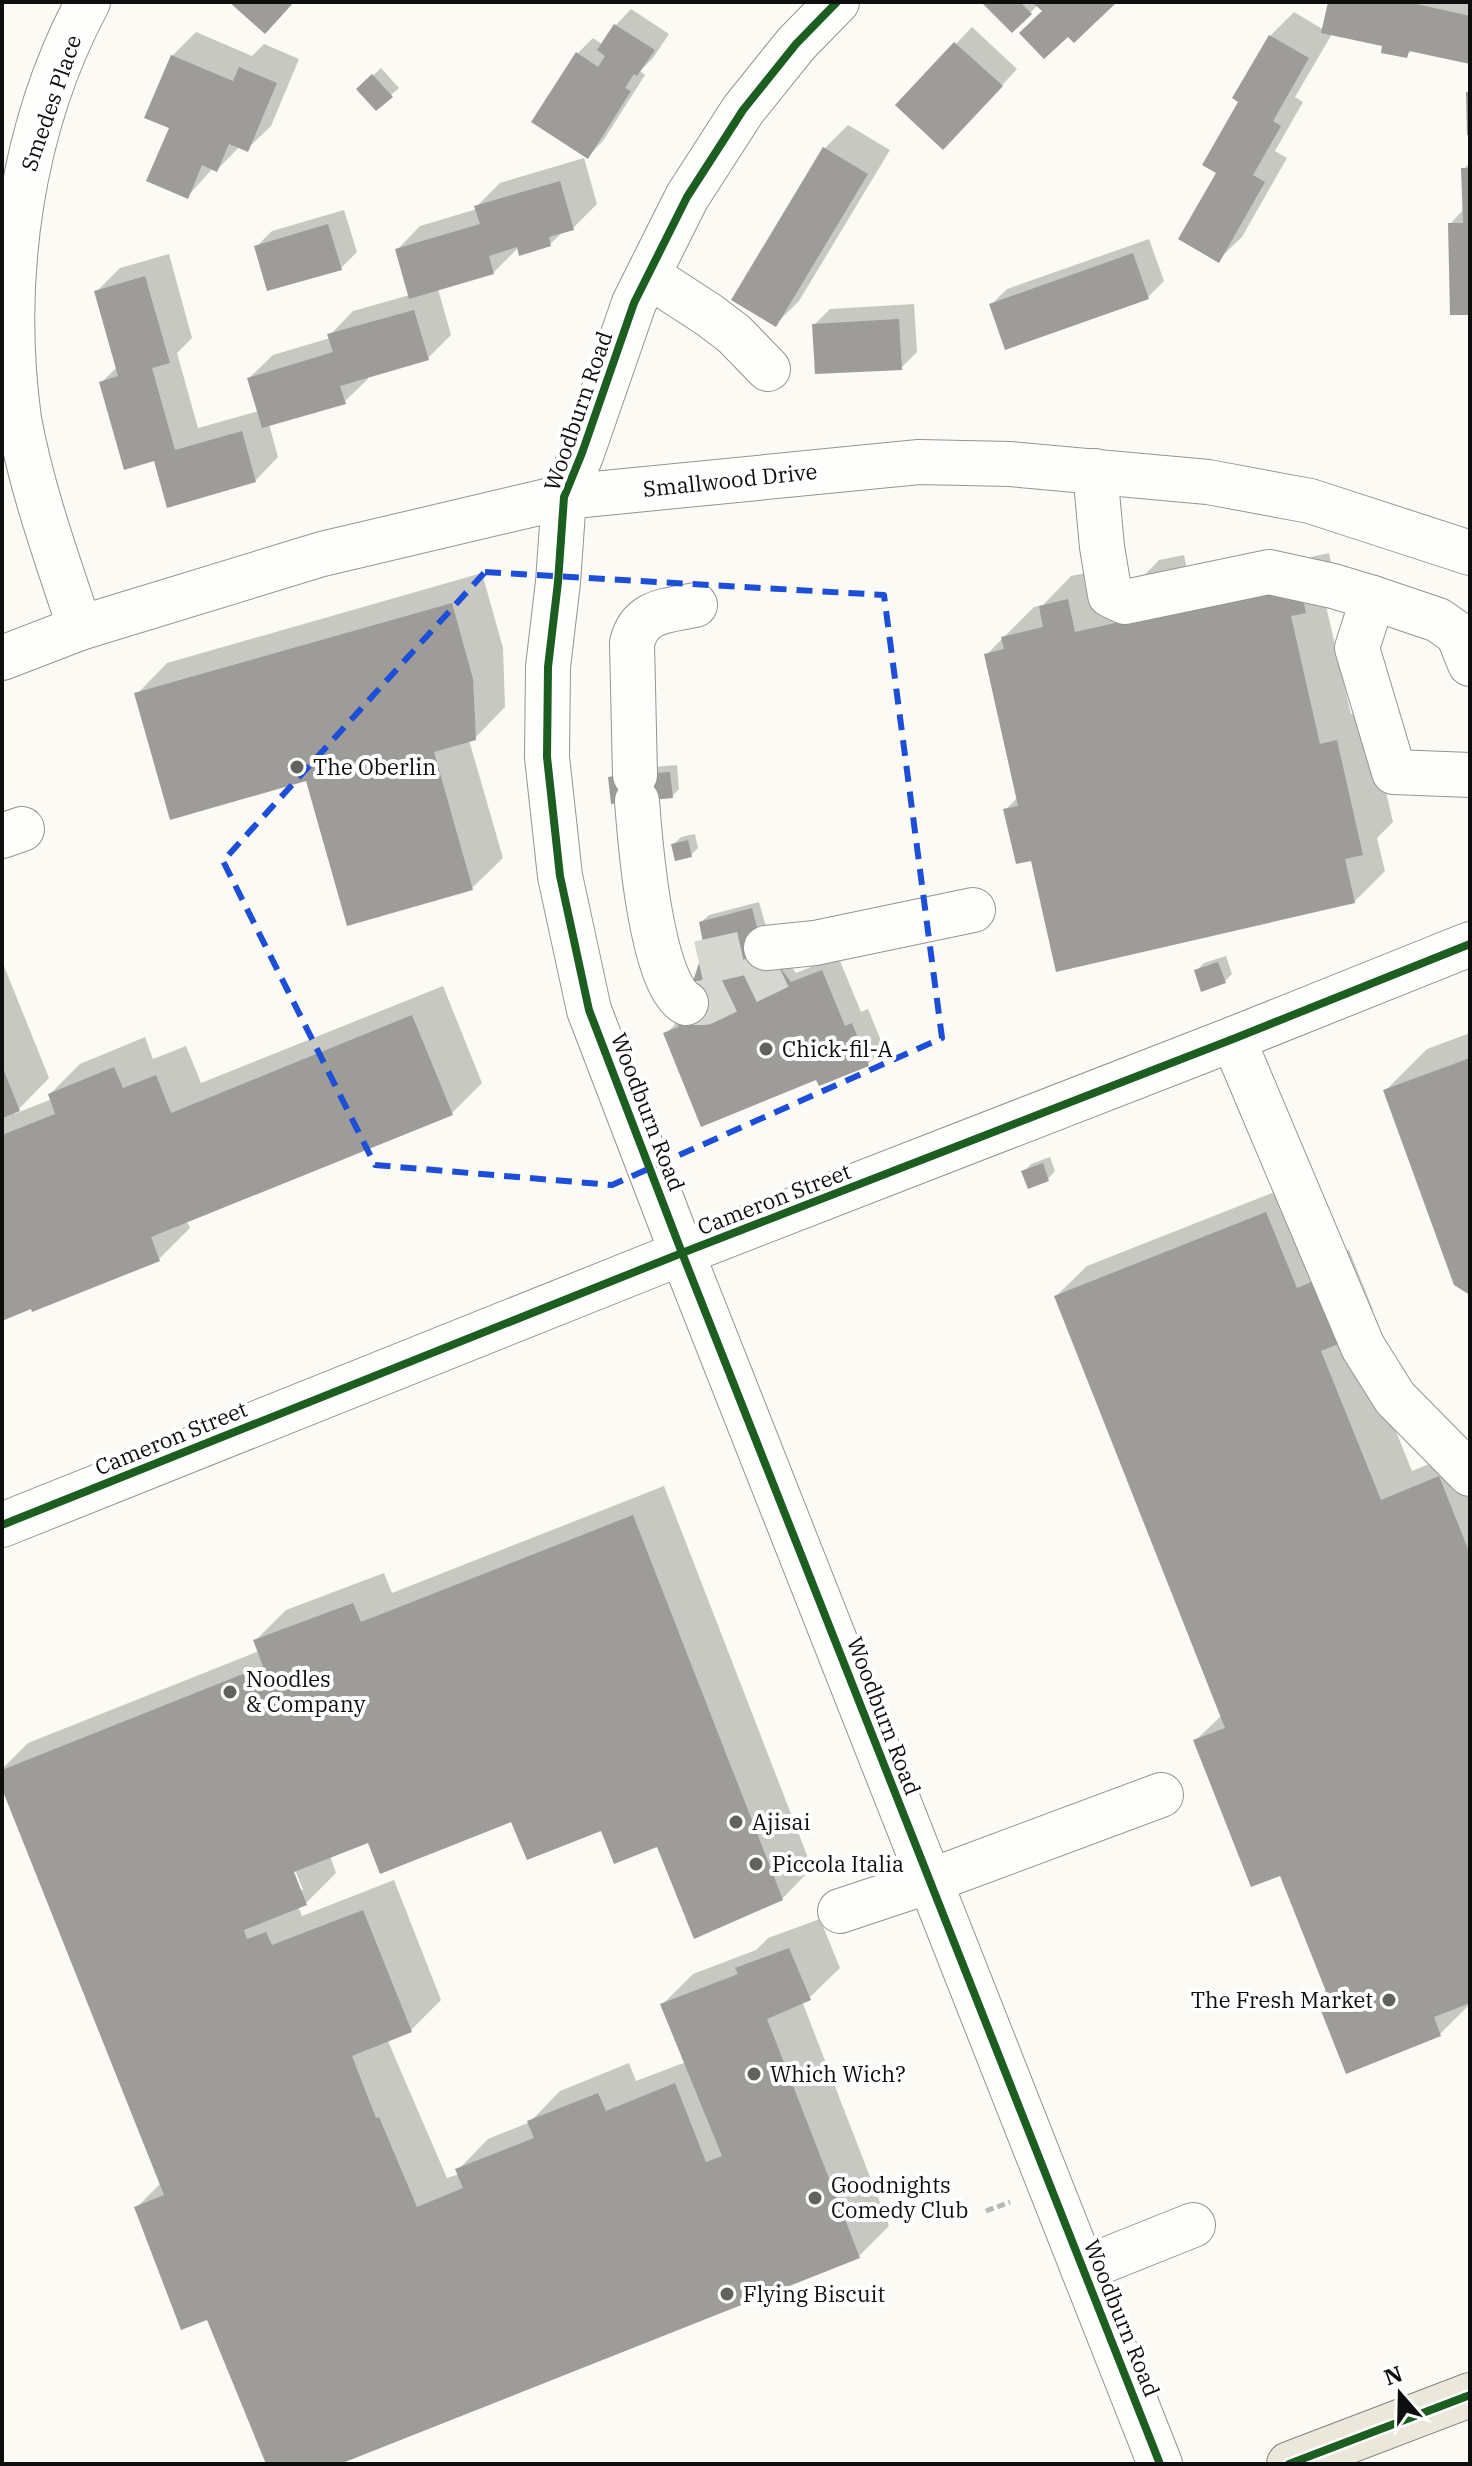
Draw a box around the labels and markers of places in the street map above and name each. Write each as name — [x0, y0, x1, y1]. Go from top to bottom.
place label: The Oberlin — [313, 752, 436, 781]
marker: The Oberlin — [288, 758, 306, 776]
place label: Chick-fil-A — [782, 1034, 893, 1063]
marker: Chick-fil-A — [757, 1040, 775, 1058]
place label: Noodles & Company — [246, 1664, 366, 1718]
marker: Noodles & Company — [221, 1683, 239, 1701]
place label: Ajisai — [752, 1807, 810, 1836]
marker: Ajisai — [727, 1813, 745, 1831]
place label: Piccola Italia — [772, 1849, 904, 1878]
marker: Piccola Italia — [747, 1855, 765, 1873]
place label: The Fresh Market — [1191, 1985, 1373, 2014]
marker: The Fresh Market — [1380, 1991, 1398, 2009]
place label: Which Wich? — [770, 2059, 906, 2088]
marker: Which Wich? — [745, 2065, 763, 2083]
place label: Goodnights Comedy Club — [831, 2170, 968, 2224]
marker: Goodnights Comedy Club — [806, 2189, 824, 2207]
place label: Flying Biscuit — [743, 2279, 885, 2308]
marker: Flying Biscuit — [718, 2285, 736, 2303]

